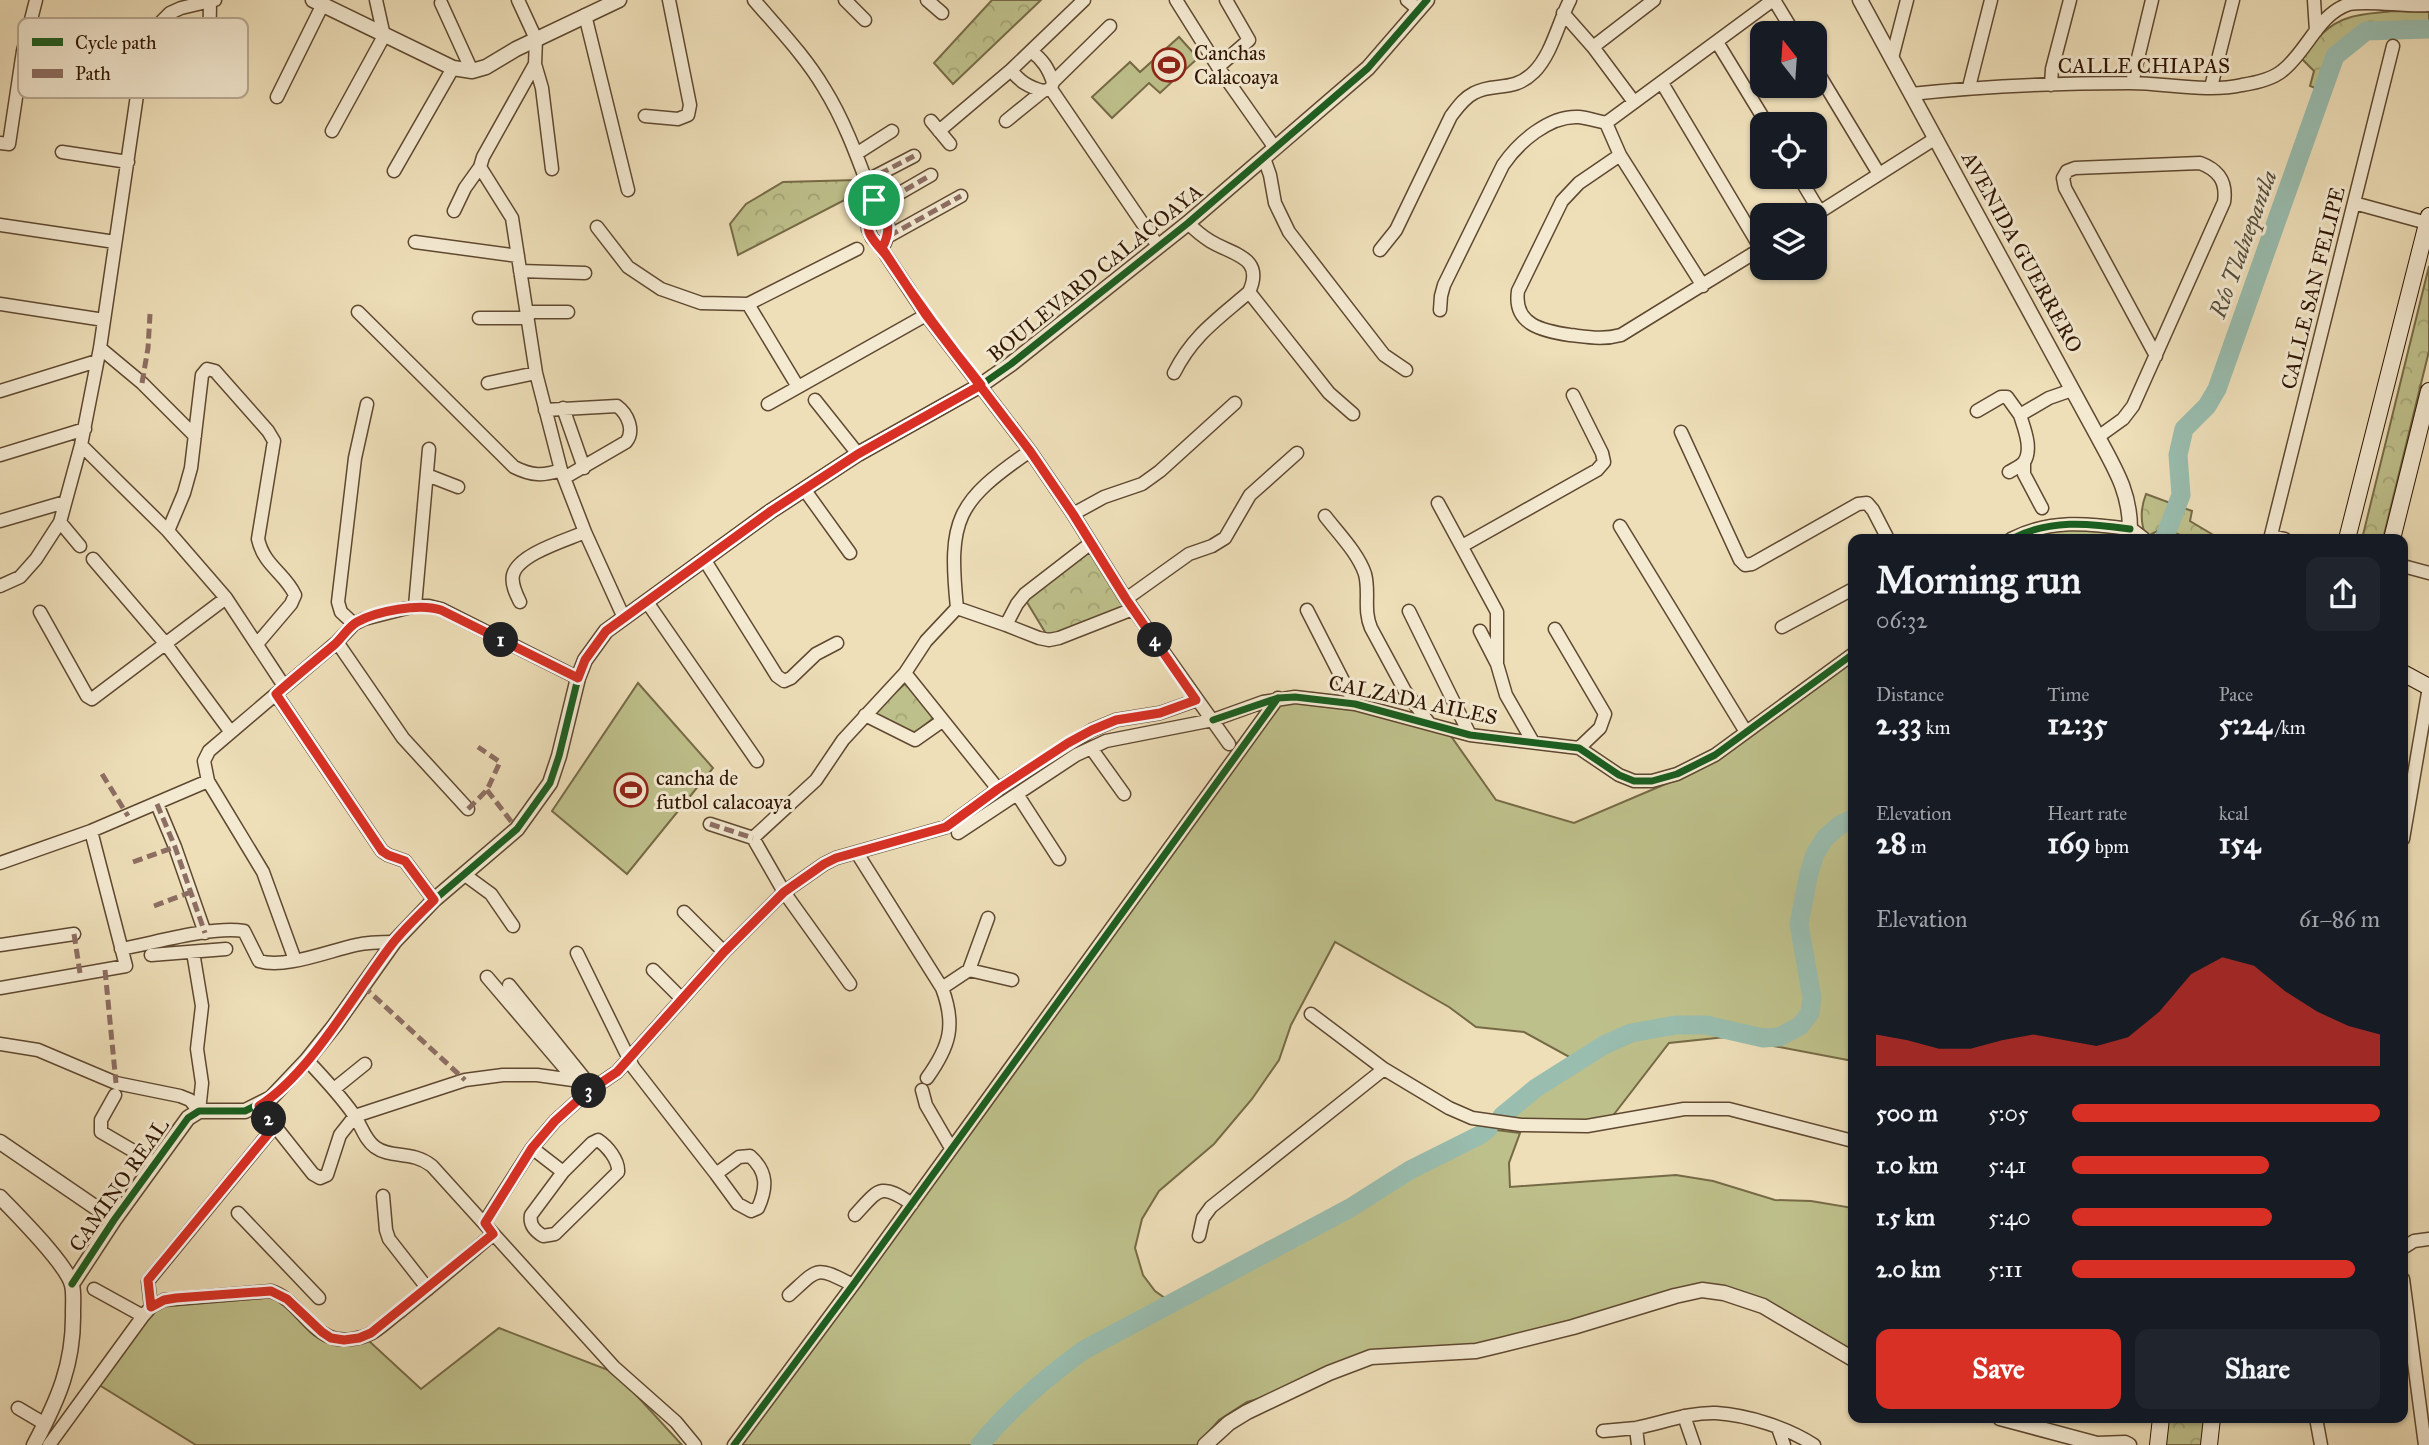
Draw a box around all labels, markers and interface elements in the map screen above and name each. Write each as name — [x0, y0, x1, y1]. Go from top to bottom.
legend — [18, 18, 248, 98]
north arrow — [1750, 21, 1827, 98]
map controls — [1750, 21, 1827, 280]
text: Cycle path — [75, 31, 157, 54]
place label: Canchas Calacoaya — [1194, 40, 1279, 90]
sports icon: Canchas Calacoaya — [1150, 46, 1188, 84]
street label: CALLE CHIAPAS — [2058, 53, 2230, 79]
text: Path — [75, 62, 111, 85]
button: locate — [1750, 112, 1827, 189]
street label: AVENIDA GUERRERO — [1955, 146, 2088, 357]
water label: Río Tlalnepantla — [2203, 167, 2284, 323]
pin — [844, 170, 904, 230]
street label: BOULEVARD CALACOAYA — [982, 178, 1208, 368]
icon: arrive — [855, 181, 893, 219]
street label: CALLE SAN FELIPE — [2275, 184, 2351, 392]
button: layers — [1750, 203, 1827, 280]
text: Morning run — [1876, 557, 2081, 603]
button: share — [2306, 557, 2380, 631]
text: 06:32 — [1876, 606, 1928, 634]
pin: 1 — [484, 622, 518, 658]
pin: 4 — [1138, 622, 1172, 658]
text: 1 — [497, 628, 504, 651]
text: 4 — [1149, 628, 1160, 651]
street label: CALZADA AILES — [1326, 669, 1500, 731]
text: Distance — [1876, 683, 1944, 706]
text: Time — [2047, 683, 2089, 706]
text: Pace — [2219, 683, 2253, 706]
text: 2.33 — [1876, 706, 1922, 742]
text: 12:35 — [2047, 706, 2107, 742]
text: 5:24 — [2219, 706, 2272, 742]
text: km — [1922, 716, 1951, 739]
text: /km — [2272, 716, 2306, 739]
place label: cancha de futbol calacoaya — [656, 765, 792, 815]
sports icon: cancha de futbol calacoaya — [612, 771, 650, 809]
text: Elevation — [1876, 802, 1951, 825]
text: Heart rate — [2047, 802, 2127, 825]
text: kcal — [2219, 802, 2249, 825]
text: 28 — [1876, 825, 1907, 861]
text: 169 — [2047, 825, 2091, 861]
text: 154 — [2219, 825, 2260, 861]
text: m — [1907, 835, 1927, 858]
text: bpm — [2091, 835, 2129, 858]
text: Elevation — [1876, 905, 1967, 933]
text: 61–86 m — [2299, 905, 2380, 933]
pin: 3 — [572, 1074, 606, 1108]
text: 3 — [585, 1079, 592, 1102]
text: 500 m — [1876, 1099, 1938, 1127]
text: 5:05 — [1988, 1099, 2029, 1127]
pin: 2 — [252, 1102, 286, 1136]
text: 2 — [264, 1107, 273, 1130]
street label: CAMINO REAL — [63, 1113, 175, 1257]
text: 1.0 km — [1876, 1151, 1938, 1179]
text: 5:41 — [1988, 1151, 2026, 1179]
text: 1.5 km — [1876, 1203, 1935, 1231]
text: 5:40 — [1988, 1203, 2031, 1231]
text: 2.0 km — [1876, 1255, 1941, 1283]
text: 5:11 — [1988, 1255, 2023, 1283]
button: Save — [1876, 1329, 2121, 1409]
button: Share — [2135, 1329, 2380, 1409]

